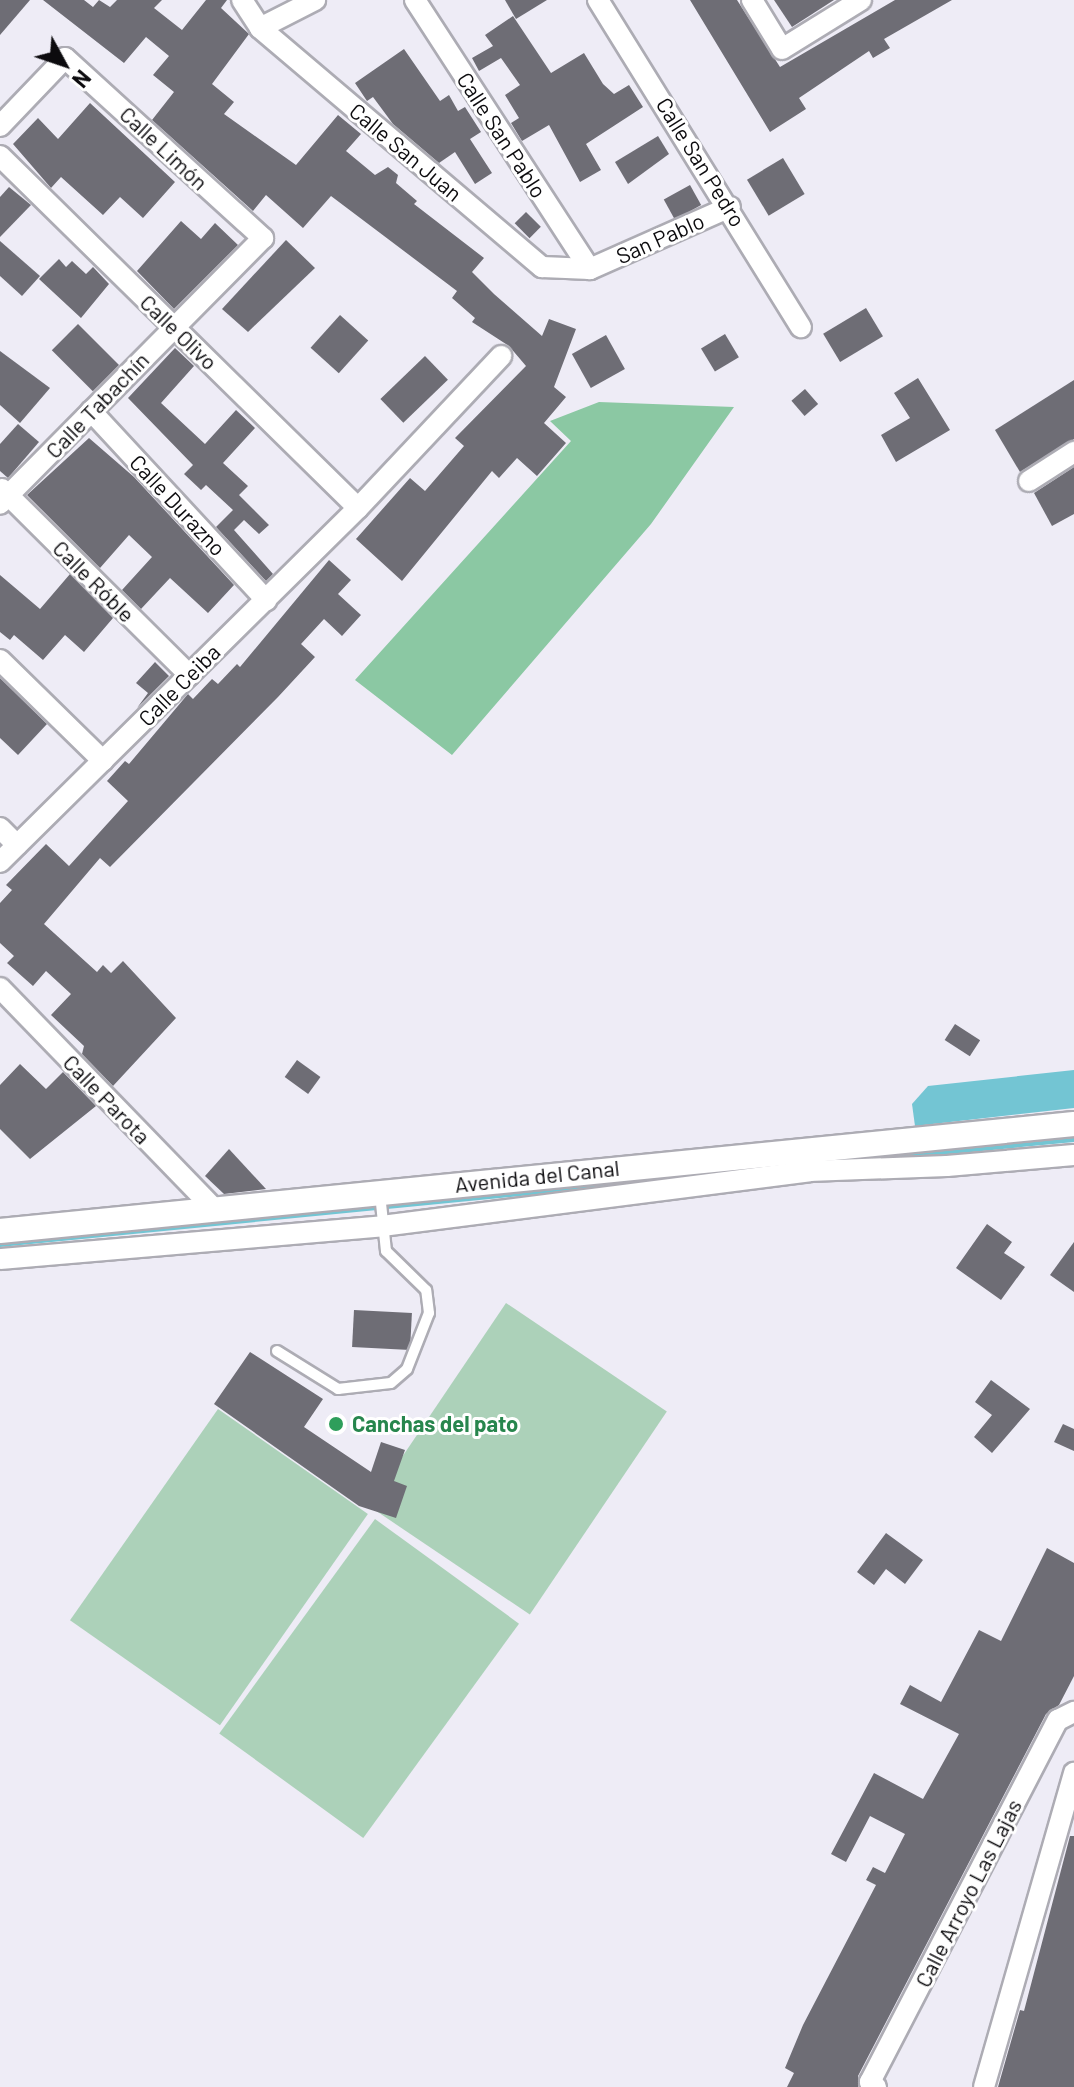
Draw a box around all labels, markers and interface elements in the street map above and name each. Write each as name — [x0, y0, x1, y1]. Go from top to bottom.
north arrow — [24, 24, 104, 104]
text: N — [68, 65, 97, 93]
street label: Calle San Pablo — [452, 67, 552, 203]
street label: Calle San Pedro — [651, 93, 751, 231]
street label: Calle San Juan — [344, 97, 468, 207]
street label: Calle Limón — [115, 101, 213, 195]
street label: San Pablo — [612, 207, 708, 269]
street label: Calle Olivo — [135, 289, 223, 375]
street label: Calle Tabachín — [40, 346, 154, 464]
street label: Calle Durazno — [125, 449, 231, 561]
street label: Calle Róble — [48, 535, 140, 627]
street label: Calle Ceiba — [133, 639, 225, 731]
street label: Calle Parota — [58, 1049, 156, 1149]
street label: Avenida del Canal — [453, 1154, 621, 1198]
place label: Canchas del pato — [352, 1411, 518, 1437]
marker: Canchas del pato — [327, 1415, 345, 1433]
street label: Calle Arroyo Las Lajas — [909, 1795, 1027, 1991]

